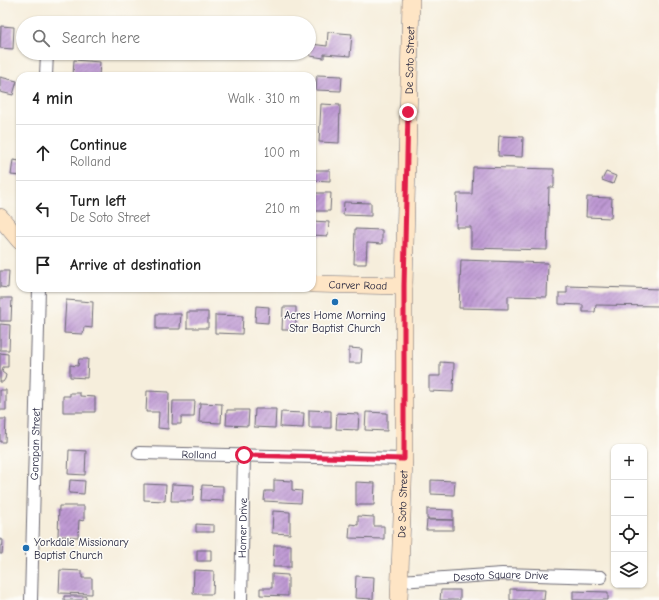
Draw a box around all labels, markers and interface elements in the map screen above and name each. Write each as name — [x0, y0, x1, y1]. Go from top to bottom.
search box — [16, 16, 316, 60]
street label: De Soto Street — [402, 25, 417, 94]
icon: search — [30, 27, 52, 49]
text: Search here — [62, 29, 140, 47]
text: 4 min — [32, 89, 73, 108]
text: Walk · 310 m — [228, 91, 300, 106]
route end — [399, 103, 417, 121]
text: Continue — [70, 136, 127, 154]
icon: ahead — [32, 142, 54, 164]
text: 100 m — [264, 145, 300, 160]
text: Rolland — [70, 154, 111, 169]
text: Turn left — [70, 192, 126, 210]
icon: left — [32, 198, 54, 220]
text: 210 m — [265, 201, 300, 216]
text: De Soto Street — [70, 210, 150, 225]
icon: arrive — [32, 254, 54, 276]
text: Arrive at destination — [70, 256, 201, 274]
street label: Carver Road — [329, 278, 388, 292]
marker: Acres Home Morning Star Baptist Church — [330, 297, 340, 307]
place label: Acres Home Morning Star Baptist Church — [284, 309, 386, 335]
street label: Garapan Street — [28, 407, 42, 480]
map controls — [611, 444, 647, 588]
button: + — [611, 444, 647, 480]
route start — [235, 446, 253, 464]
street label: Rolland — [181, 447, 217, 461]
street label: De Soto Street — [395, 469, 410, 538]
button: − — [611, 480, 647, 516]
street label: Homer Drive — [235, 497, 250, 558]
button: locate — [611, 516, 647, 552]
place label: Yorkdale Missionary Baptist Church — [34, 536, 129, 562]
marker: Yorkdale Missionary Baptist Church — [21, 543, 31, 553]
button: layers — [611, 552, 647, 588]
street label: Desoto Square Drive — [453, 567, 549, 584]

